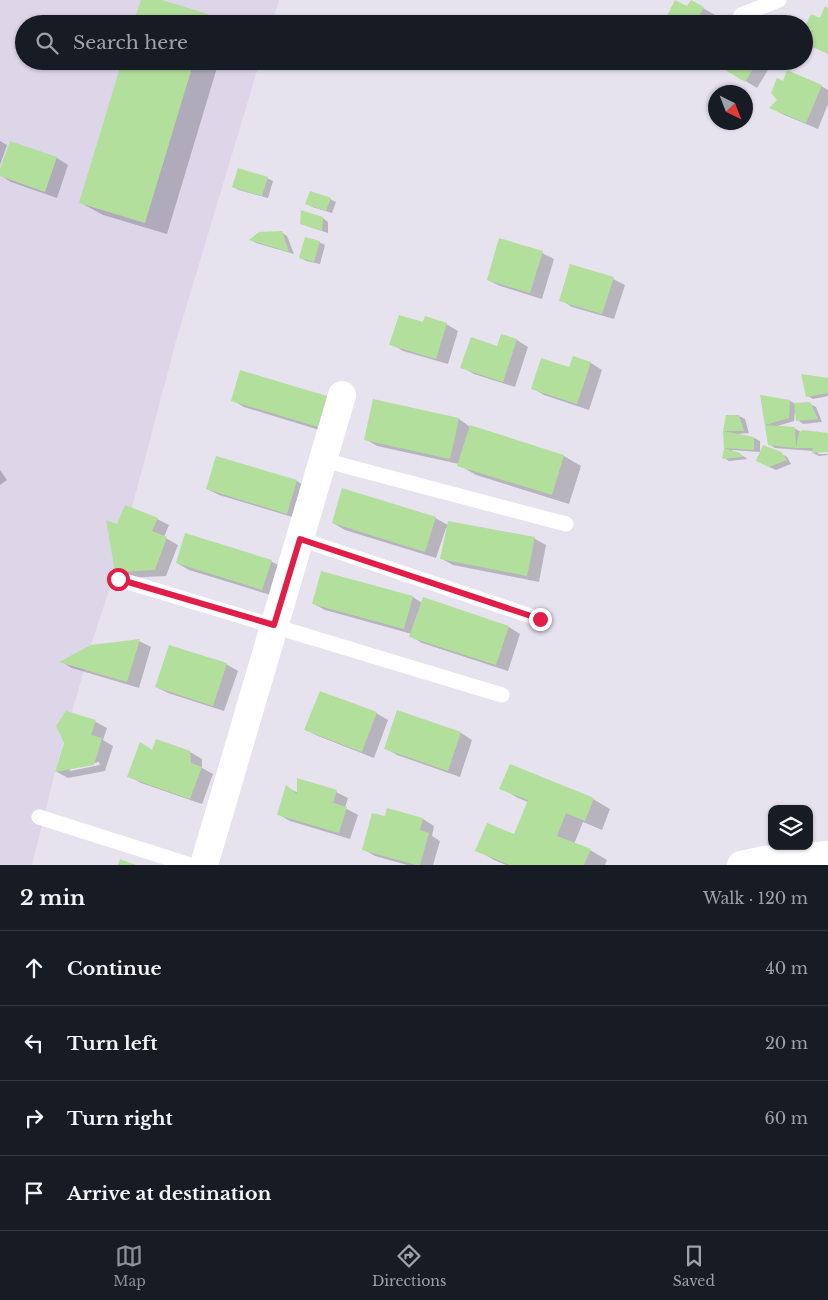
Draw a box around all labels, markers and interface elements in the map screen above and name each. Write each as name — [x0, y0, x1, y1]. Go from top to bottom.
search box — [15, 15, 813, 70]
icon: search — [33, 29, 61, 57]
text: Search here — [73, 31, 188, 54]
north arrow — [708, 85, 753, 130]
route start — [107, 568, 130, 591]
route end — [529, 608, 552, 631]
map controls — [768, 805, 813, 850]
button: layers — [768, 805, 813, 850]
text: 2 min — [20, 885, 85, 911]
text: Walk · 120 m — [703, 888, 808, 908]
icon: ahead — [20, 954, 48, 982]
text: Continue — [67, 957, 162, 980]
text: 40 m — [765, 958, 808, 978]
icon: left — [20, 1029, 48, 1057]
text: Turn left — [67, 1032, 158, 1055]
text: 20 m — [765, 1033, 808, 1053]
icon: right — [20, 1104, 48, 1132]
text: Turn right — [67, 1107, 173, 1130]
text: 60 m — [765, 1108, 808, 1128]
icon: arrive — [20, 1179, 48, 1207]
text: Arrive at destination — [67, 1182, 271, 1205]
tab: Map — [113, 1242, 146, 1290]
tab: Directions — [372, 1242, 446, 1290]
tab: Saved — [673, 1242, 715, 1290]

